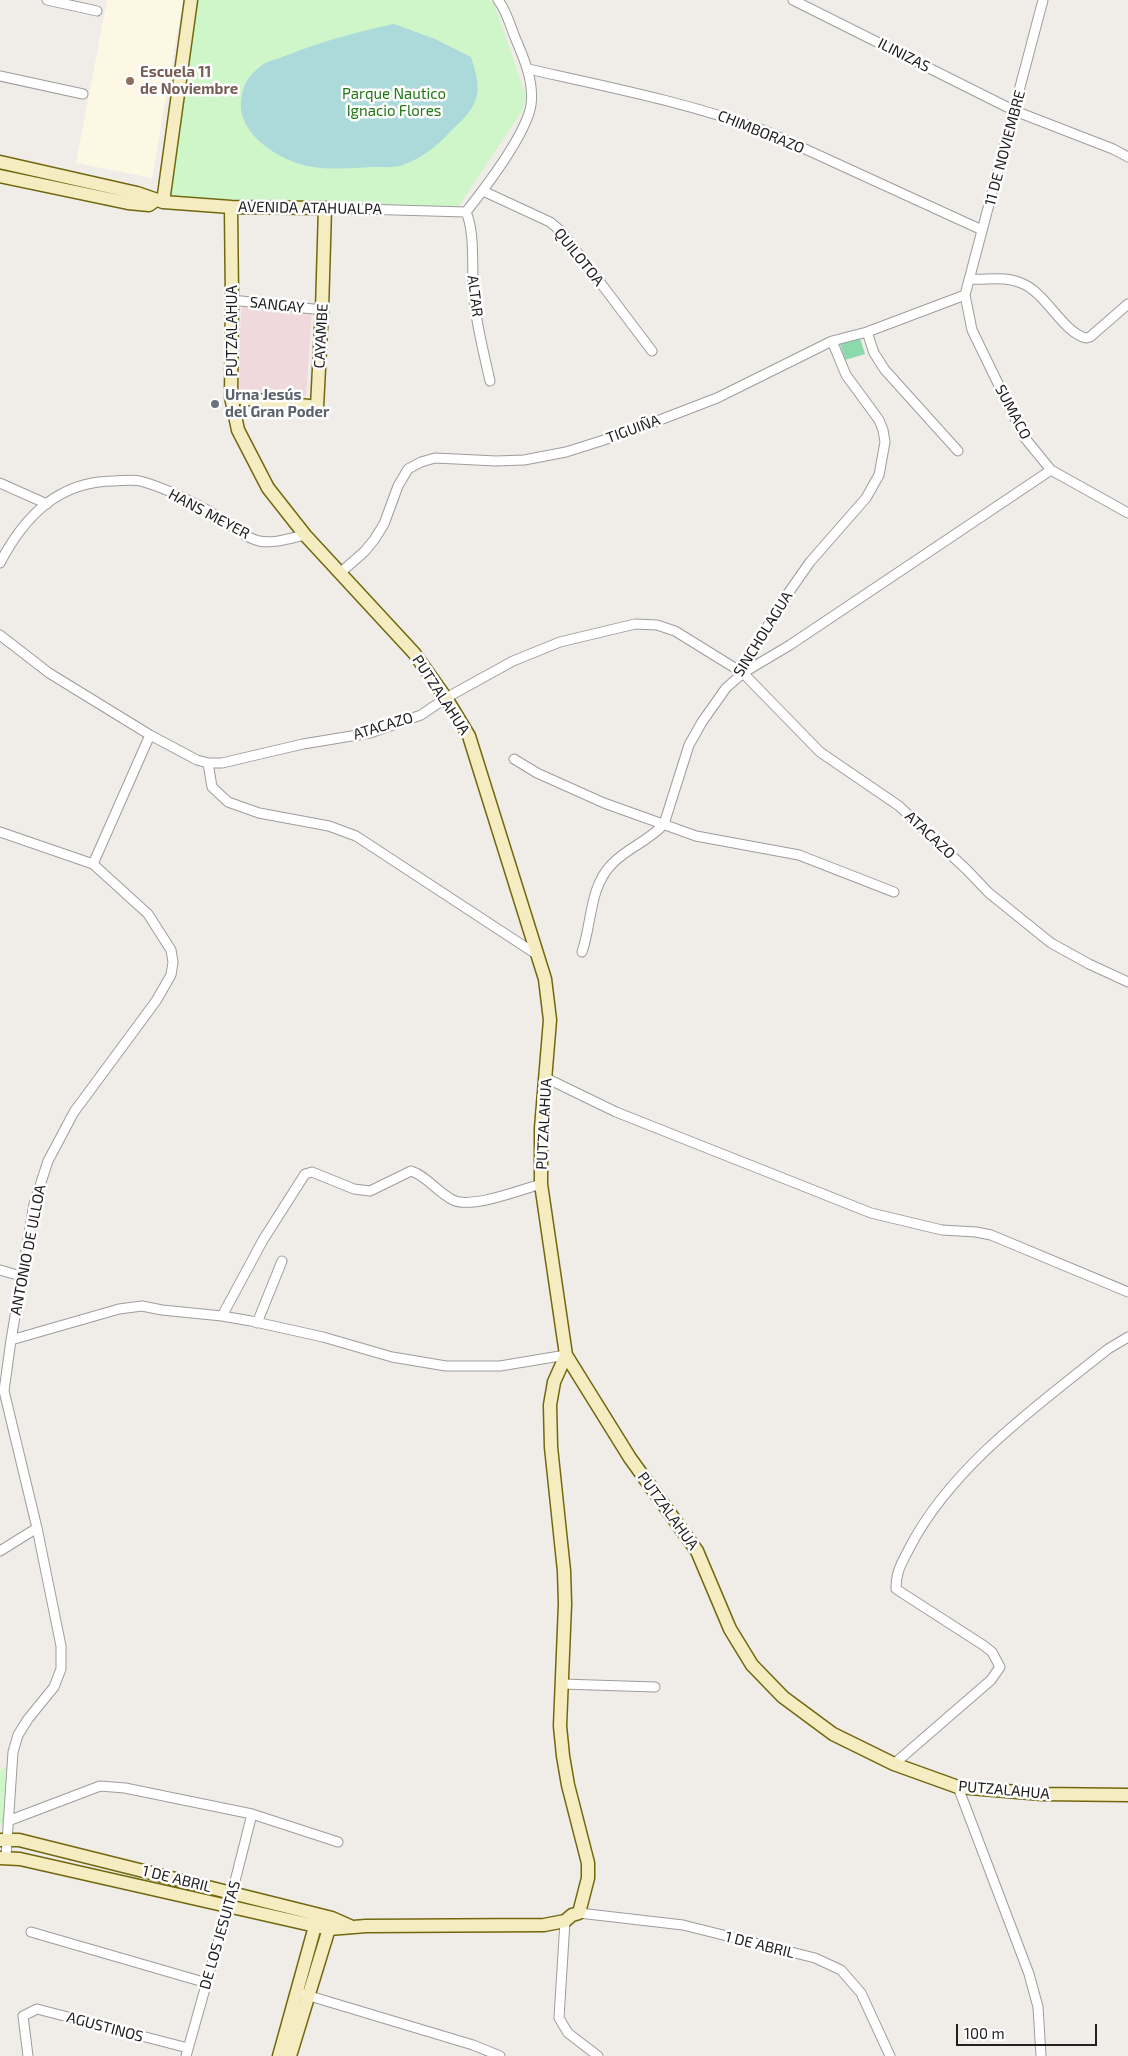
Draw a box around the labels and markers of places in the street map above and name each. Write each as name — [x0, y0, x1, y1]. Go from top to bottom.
place label: Escuela 11 de Noviembre — [140, 63, 238, 98]
marker: Escuela 11 de Noviembre — [124, 75, 136, 87]
place label: Urna Jesús del Gran Poder — [225, 386, 329, 421]
marker: Urna Jesús del Gran Poder — [209, 398, 221, 410]

